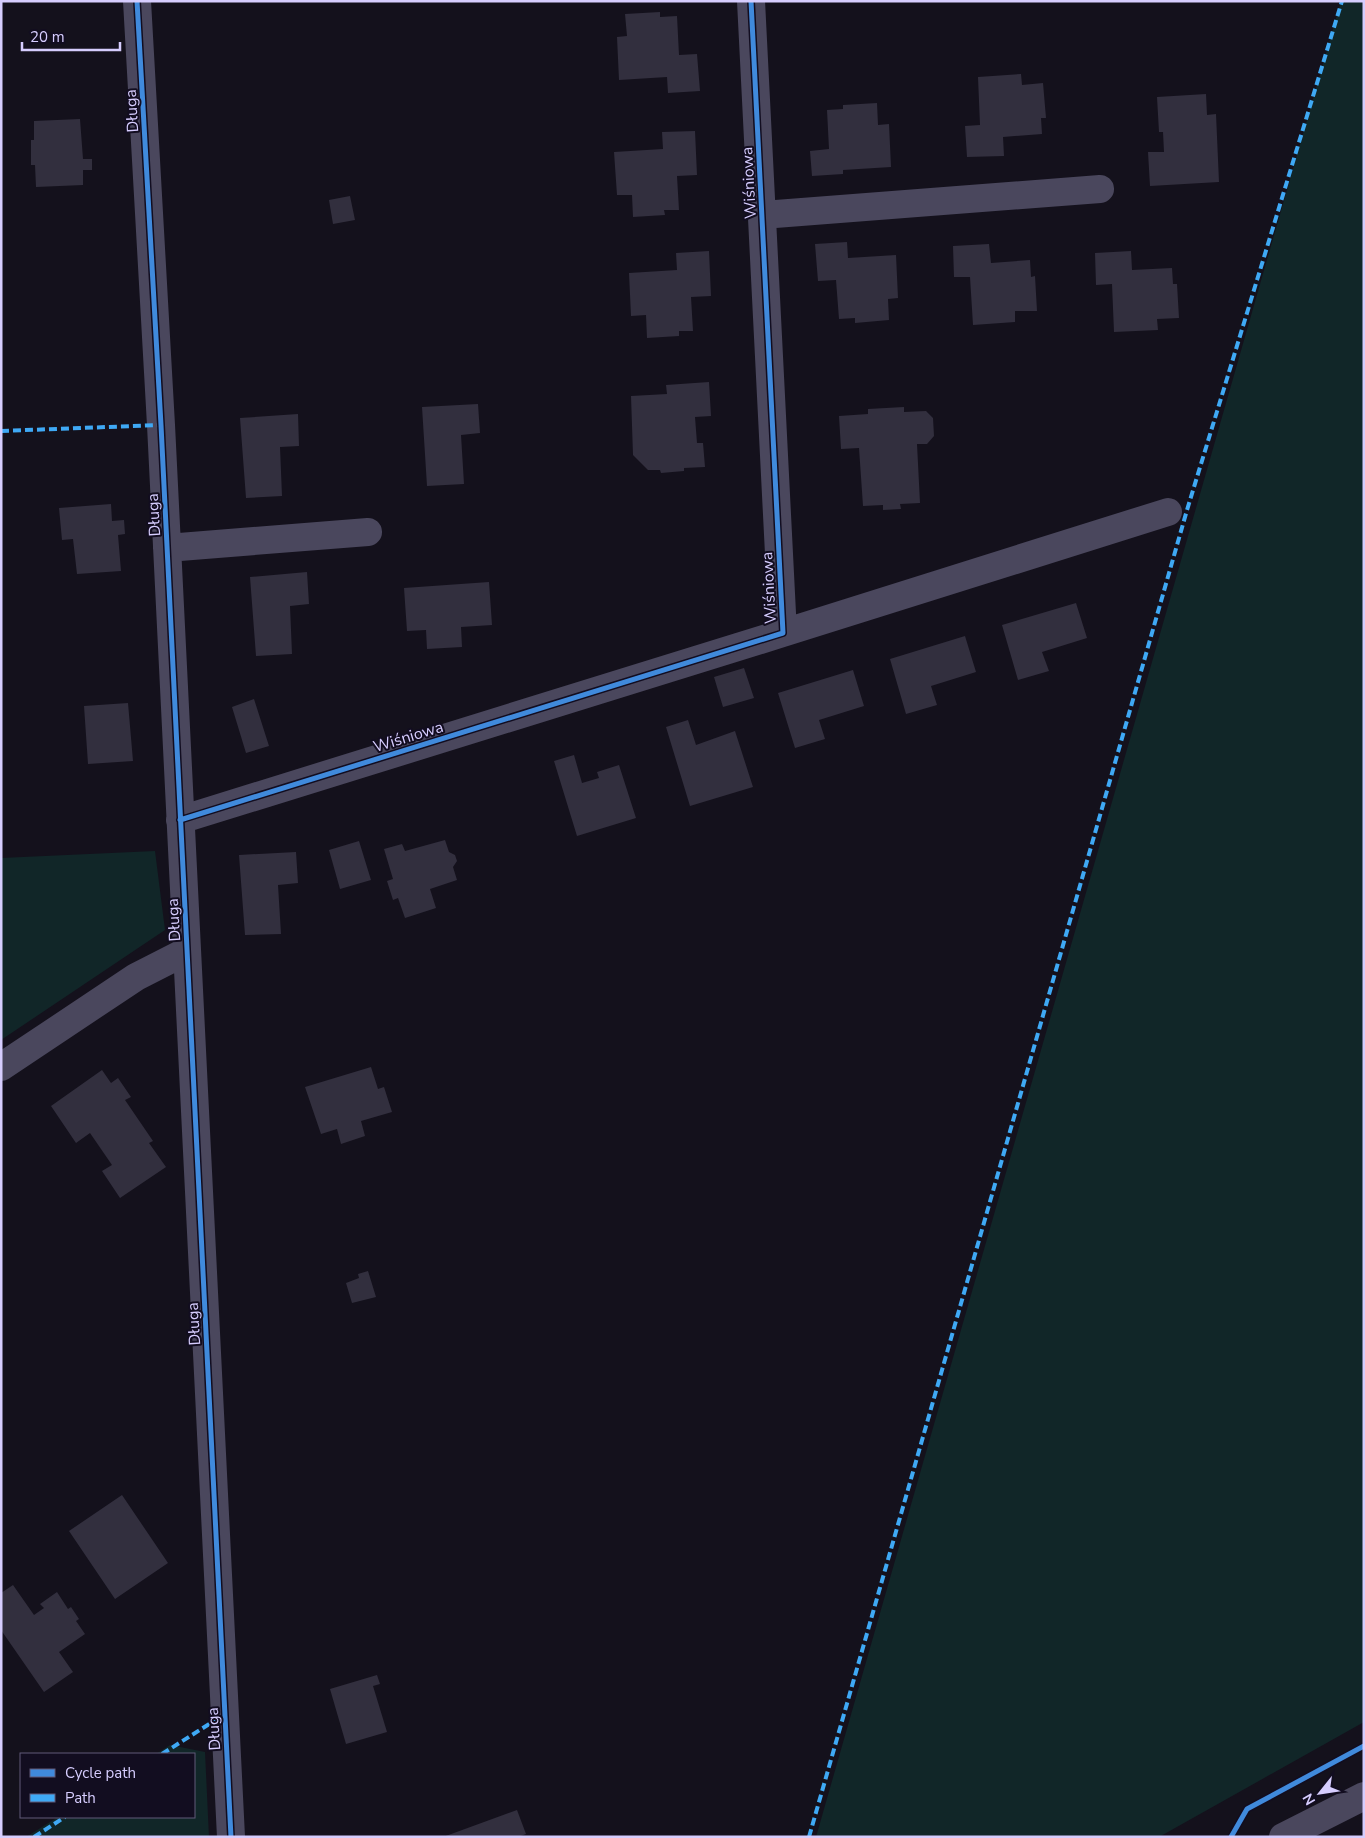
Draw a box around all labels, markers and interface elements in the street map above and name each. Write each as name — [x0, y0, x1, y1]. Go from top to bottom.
scale bar — [22, 20, 120, 52]
text: 20 m — [30, 27, 65, 47]
street label: Długa — [120, 89, 144, 133]
street label: Wiśniowa — [736, 146, 762, 220]
street label: Długa — [142, 493, 166, 537]
street label: Wiśniowa — [756, 551, 782, 625]
street label: Wiśniowa — [370, 716, 446, 758]
street label: Długa — [162, 898, 186, 942]
street label: Długa — [182, 1302, 206, 1346]
street label: Długa — [202, 1707, 226, 1751]
legend — [20, 1753, 195, 1818]
text: Cycle path — [65, 1763, 136, 1783]
north arrow — [1295, 1768, 1345, 1818]
text: Path — [65, 1788, 96, 1808]
text: N — [1298, 1790, 1320, 1809]

